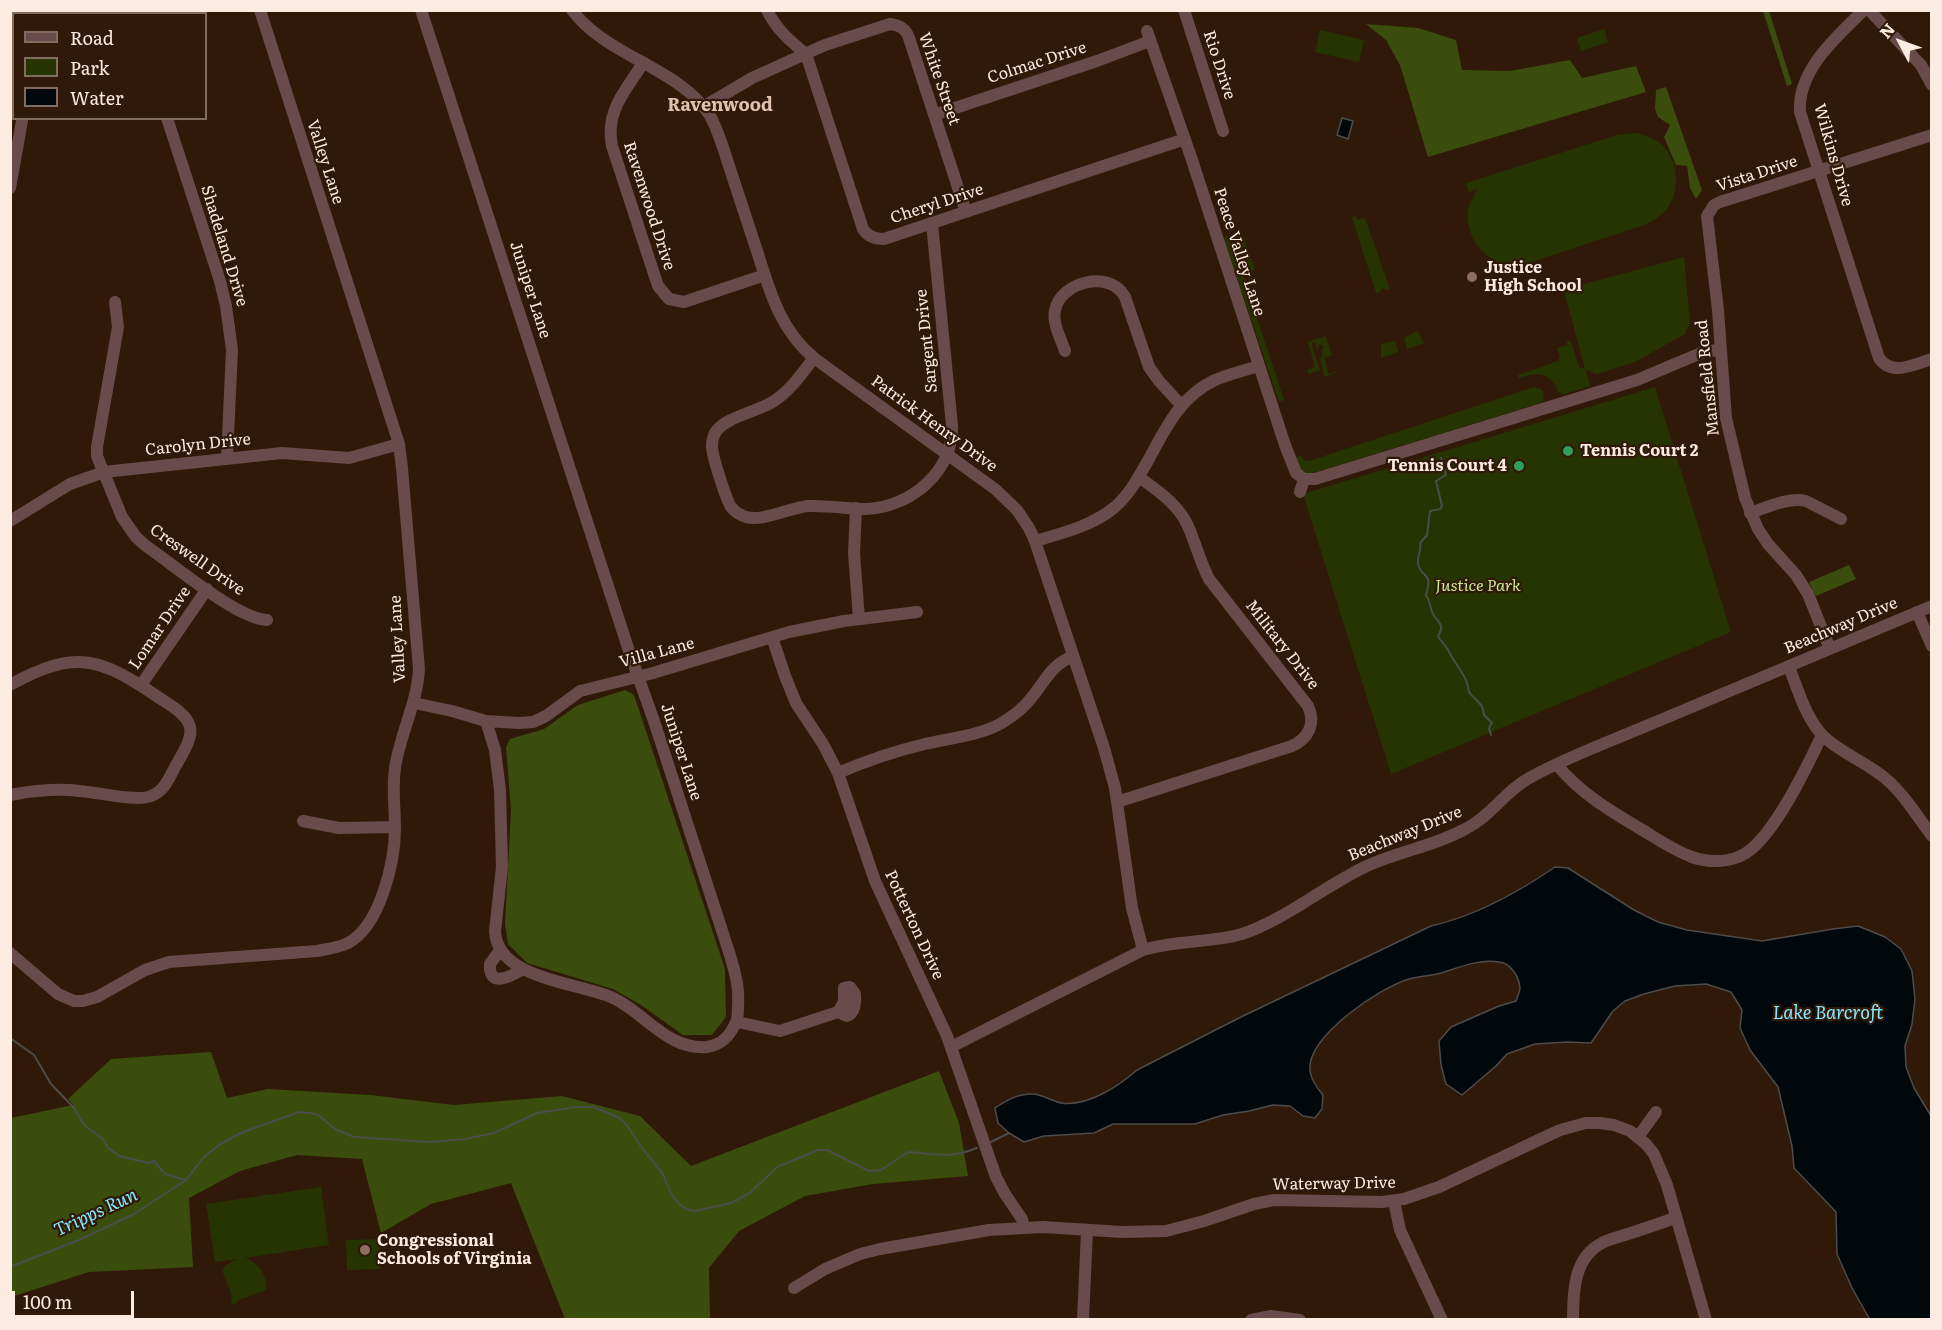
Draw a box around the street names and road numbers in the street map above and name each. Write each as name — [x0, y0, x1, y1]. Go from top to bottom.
street label: Rio Drive — [1199, 28, 1239, 102]
street label: White Street — [914, 30, 964, 128]
street label: Colmac Drive — [985, 38, 1089, 88]
street label: Wilkins Drive — [1809, 101, 1857, 209]
street label: Valley Lane — [302, 117, 348, 207]
street label: Ravenwood Drive — [619, 139, 679, 273]
street label: Vista Drive — [1714, 152, 1800, 196]
street label: Cheryl Drive — [888, 180, 986, 228]
street label: Shadeland Drive — [196, 183, 252, 309]
street label: Peace Valley Lane — [1209, 185, 1269, 319]
street label: Juniper Lane — [505, 239, 555, 341]
street label: Sargent Drive — [912, 288, 942, 394]
street label: Mansfield Road — [1692, 319, 1724, 437]
street label: Patrick Henry Drive — [867, 372, 1001, 476]
street label: Carolyn Drive — [144, 430, 252, 460]
street label: Creswell Drive — [146, 520, 248, 600]
street label: Lomar Drive — [125, 583, 195, 673]
street label: Beachway Drive — [1782, 594, 1900, 658]
street label: Valley Lane — [386, 595, 410, 683]
street label: Military Drive — [1241, 596, 1323, 694]
street label: Villa Lane — [617, 634, 697, 672]
street label: Juniper Lane — [656, 701, 706, 803]
street label: Beachway Drive — [1345, 802, 1465, 866]
street label: Potterton Drive — [880, 867, 948, 983]
street label: Waterway Drive — [1272, 1173, 1396, 1195]

